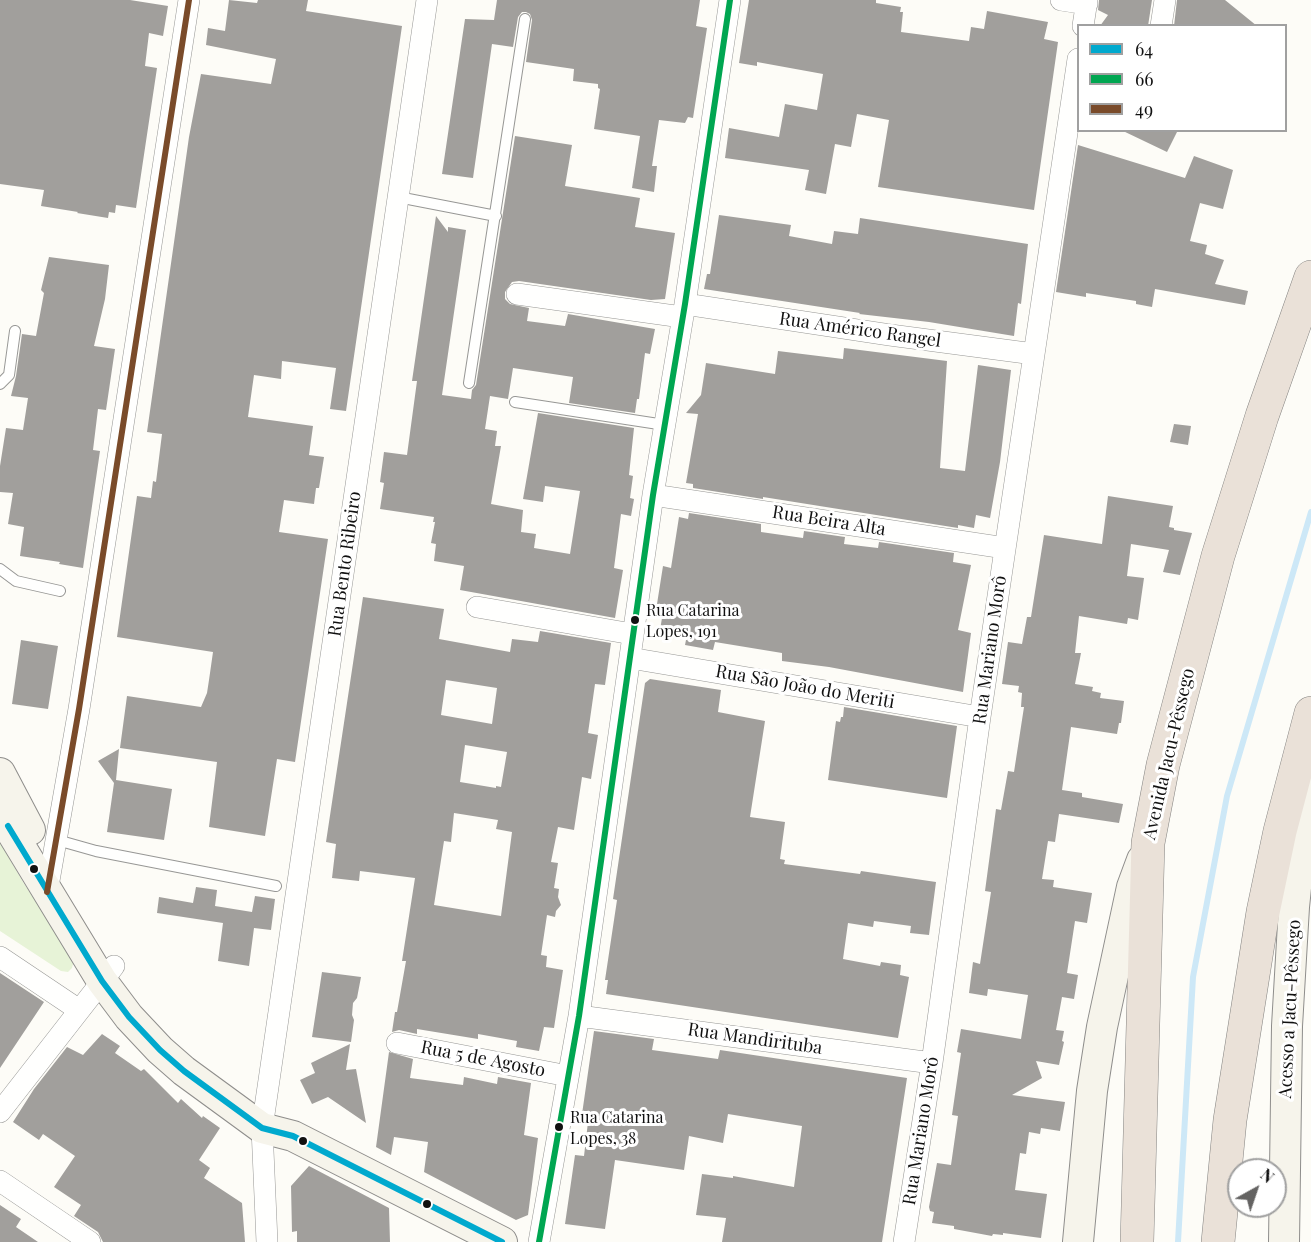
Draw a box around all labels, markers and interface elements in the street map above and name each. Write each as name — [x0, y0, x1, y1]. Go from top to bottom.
legend — [1077, 24, 1287, 132]
text: 64 — [1135, 37, 1153, 61]
text: 66 — [1135, 67, 1154, 91]
text: 49 — [1135, 97, 1153, 121]
street label: Rua Américo Rangel — [778, 308, 942, 352]
street label: Rua Bento Ribeiro — [324, 490, 366, 638]
street label: Rua Beira Alta — [771, 501, 887, 541]
street label: Rua Mariano Morô — [969, 574, 1011, 726]
place label: Rua Catarina Lopes, 191 — [646, 601, 740, 639]
marker: Rua Catarina Lopes, 191 — [629, 614, 641, 626]
street label: Rua São João do Meriti — [714, 661, 896, 713]
street label: Avenida Jacu-Pêssego — [1139, 666, 1199, 842]
unlabelled marker — [28, 863, 40, 875]
street label: Acesso a Jacu-Pêssego — [1275, 919, 1305, 1099]
street label: Rua Mandirituba — [686, 1019, 824, 1059]
street label: Rua 5 de Agosto — [419, 1036, 547, 1082]
street label: Rua Mariano Morô — [899, 1055, 943, 1207]
place label: Rua Catarina Lopes, 38 — [570, 1108, 664, 1146]
marker: Rua Catarina Lopes, 38 — [553, 1121, 565, 1133]
unlabelled marker — [297, 1135, 309, 1147]
north arrow — [1227, 1158, 1287, 1218]
text: N — [1256, 1164, 1279, 1187]
unlabelled marker — [421, 1198, 433, 1210]

